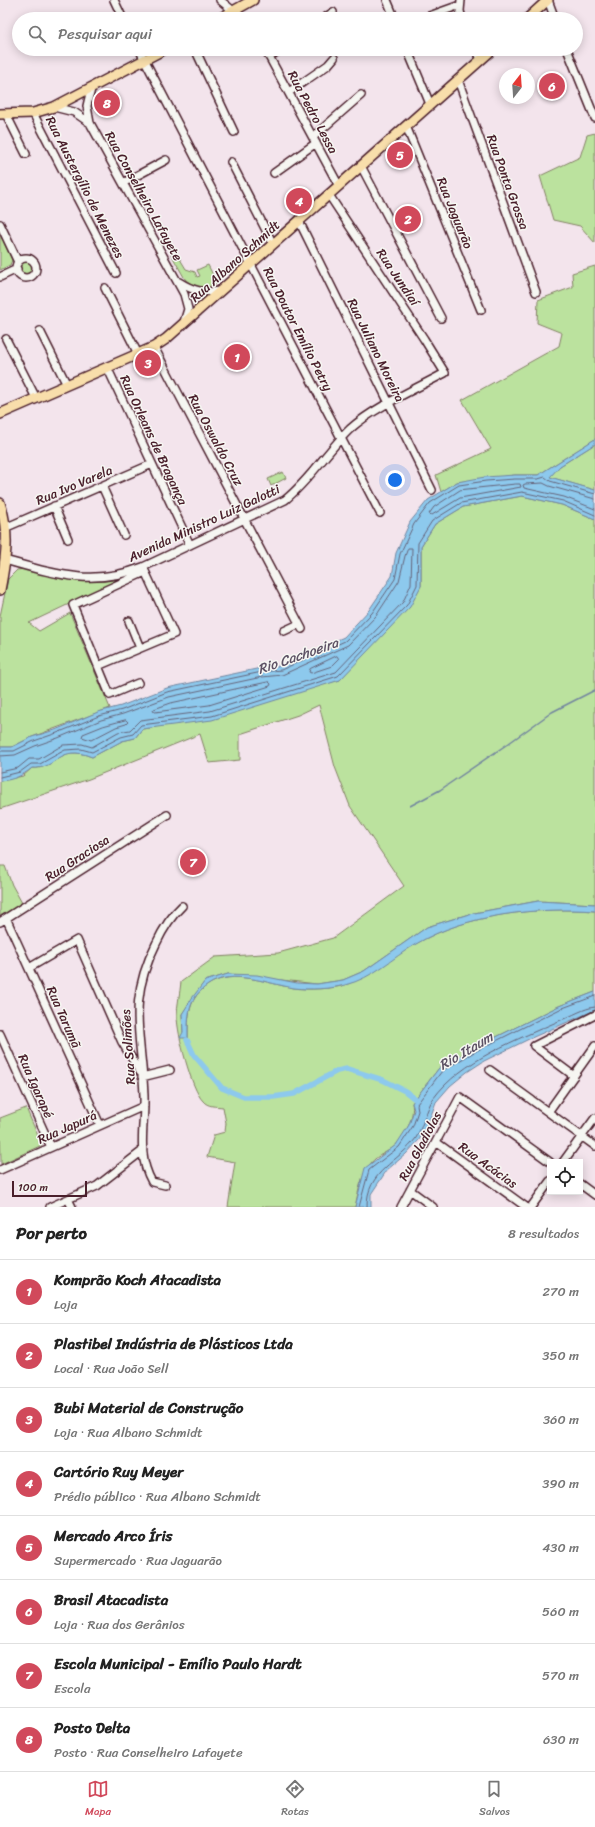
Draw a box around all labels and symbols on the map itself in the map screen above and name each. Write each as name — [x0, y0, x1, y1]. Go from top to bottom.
street label: Rua Pedro Lessa — [281, 66, 345, 158]
north arrow — [499, 68, 535, 104]
pin: 6 — [539, 71, 565, 101]
pin: 8 — [94, 88, 120, 118]
street label: Rua Austergílio de Menezes — [39, 112, 131, 263]
street label: Rua Conselheiro Lafayete — [99, 127, 189, 266]
street label: Rua Ponta Grossa — [480, 131, 536, 233]
pin: 5 — [387, 140, 413, 170]
street label: Rua Jaguarão — [430, 174, 480, 253]
pin: 4 — [286, 186, 312, 216]
pin: 2 — [395, 204, 421, 234]
street label: Rua Albano Schmidt — [185, 214, 286, 308]
street label: Rua Jundiaí — [370, 243, 427, 312]
street label: Rua Doutor Emílio Petry — [257, 263, 339, 395]
street label: Rua Juliano Moreira — [341, 294, 411, 406]
pin: 1 — [224, 342, 250, 372]
pin: 3 — [135, 348, 161, 378]
street label: Rua Orleans de Bragança — [114, 371, 195, 509]
street label: Rua Oswaldo Cruz — [182, 390, 250, 491]
street label: Rua Ivo Varela — [32, 458, 116, 511]
your location — [385, 470, 405, 490]
street label: Avenida Ministro Luiz Galotti — [123, 478, 284, 569]
water label: Rio Cachoeira — [254, 630, 343, 682]
street label: Rua Graciosa — [40, 828, 114, 888]
pin: 7 — [180, 847, 206, 877]
street label: Rua Tarumã — [40, 982, 88, 1052]
street label: Rua Solimões — [114, 1008, 142, 1085]
water label: Rio Itaum — [434, 1024, 499, 1077]
street label: Rua Igarapé — [12, 1050, 61, 1122]
street label: Rua Japurá — [34, 1103, 101, 1150]
street label: Rua Gladiolas — [392, 1106, 449, 1185]
street label: Rua Acácias — [454, 1136, 523, 1195]
scale bar — [12, 1179, 87, 1198]

